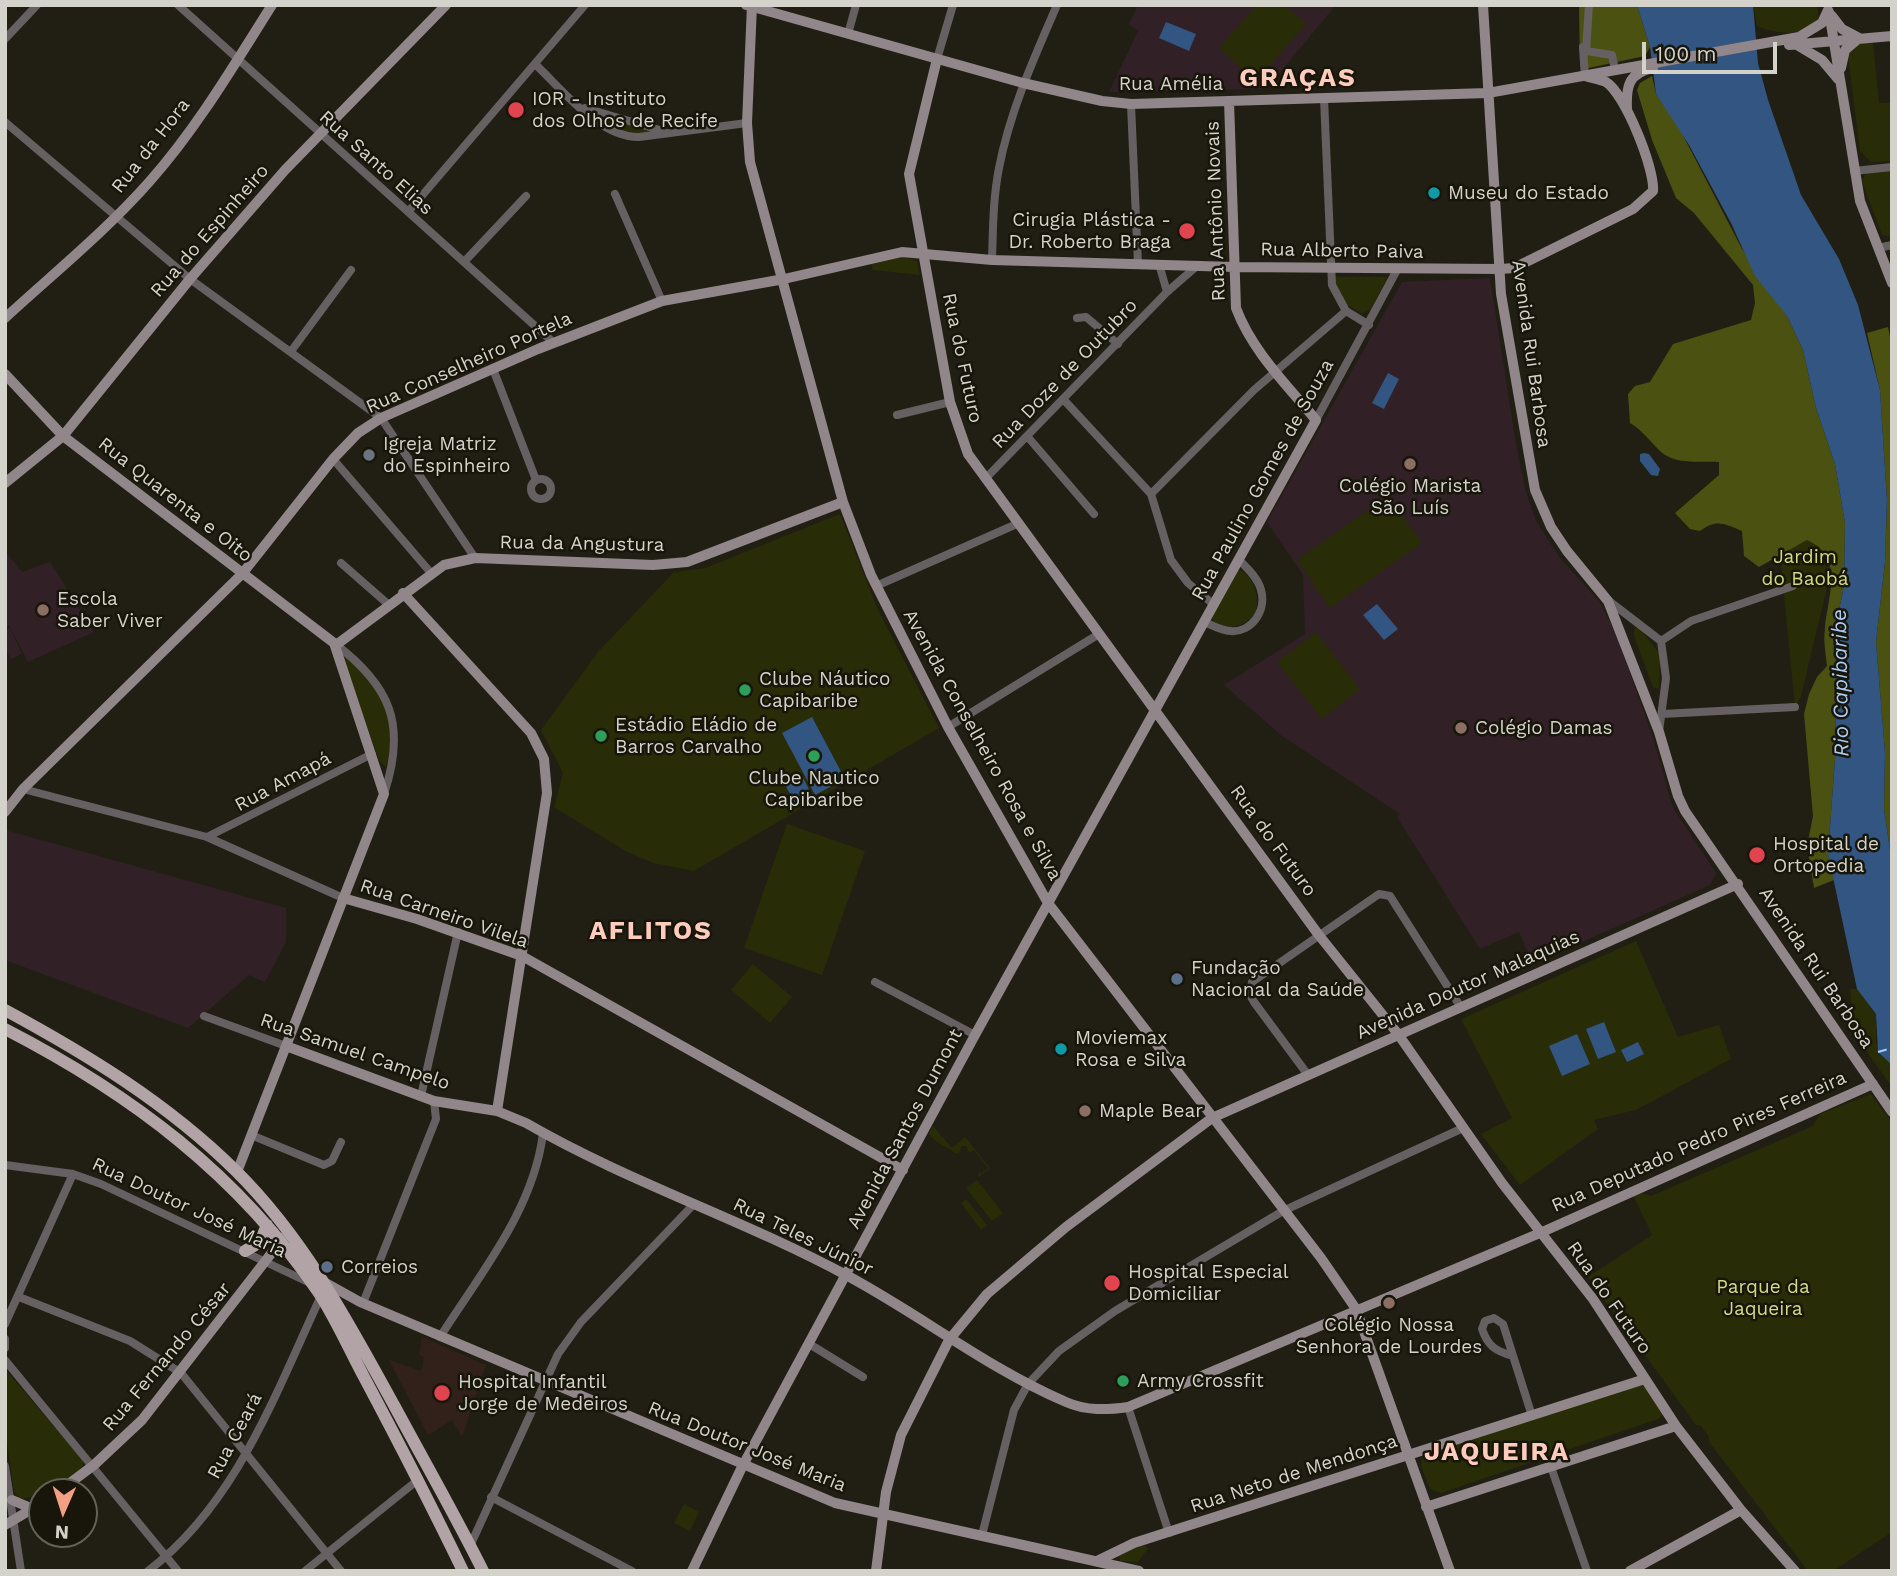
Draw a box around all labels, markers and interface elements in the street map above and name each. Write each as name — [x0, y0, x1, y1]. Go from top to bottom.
scale bar — [1645, 28, 1780, 72]
text: 100 m — [1655, 41, 1717, 66]
district label: GRAÇAS — [1240, 62, 1356, 94]
street label: Rua Amélia — [1119, 73, 1223, 95]
place label: IOR - Instituto dos Olhos de Recife — [532, 88, 718, 132]
street label: Rua da Hora — [107, 94, 195, 198]
marker: IOR - Instituto dos Olhos de Recife — [506, 100, 526, 120]
street label: Rua Santo Elias — [314, 106, 438, 220]
street label: Rua Antônio Novais — [1201, 121, 1231, 301]
street label: Rua do Espinheiro — [146, 160, 274, 302]
place label: Museu do Estado — [1448, 182, 1609, 204]
marker: Museu do Estado — [1426, 185, 1442, 201]
place label: Cirugia Plástica - Dr. Roberto Braga — [1009, 209, 1171, 253]
marker: Cirugia Plástica - Dr. Roberto Braga — [1177, 221, 1197, 241]
street label: Rua Alberto Paiva — [1260, 238, 1424, 264]
street label: Avenida Rui Barbosa — [1507, 259, 1555, 449]
street label: Rua do Futuro — [937, 291, 987, 425]
street label: Rua Doze de Outubro — [988, 294, 1142, 454]
street label: Rua Conselheiro Portela — [363, 307, 575, 419]
street label: Rua Paulino Gomes de Souza — [1187, 355, 1339, 605]
street label: Rua Quarenta e Oito — [93, 433, 257, 567]
place label: Igreja Matriz do Espinheiro — [383, 433, 510, 477]
marker: Igreja Matriz do Espinheiro — [361, 447, 377, 463]
marker: Colégio Marista São Luís — [1402, 456, 1418, 472]
place label: Colégio Marista São Luís — [1339, 475, 1481, 519]
street label: Rua da Angustura — [500, 531, 664, 557]
park label: Jardim do Baobá — [1761, 546, 1849, 590]
place label: Escola Saber Viver — [57, 588, 163, 632]
marker: Escola Saber Viver — [35, 602, 51, 618]
street label: Avenida Conselheiro Rosa e Silva — [898, 606, 1066, 884]
water label: Rio Capibaribe — [1827, 609, 1855, 757]
place label: Clube Náutico Capibaribe — [759, 668, 890, 712]
marker: Clube Náutico Capibaribe — [737, 682, 753, 698]
place label: Estádio Eládio de Barros Carvalho — [615, 714, 777, 758]
place label: Colégio Damas — [1475, 717, 1613, 739]
marker: Colégio Damas — [1453, 720, 1469, 736]
marker: Estádio Eládio de Barros Carvalho — [593, 728, 609, 744]
street label: Rua Amapá — [231, 747, 335, 817]
marker: Clube Nautico Capibaribe — [806, 748, 822, 764]
place label: Clube Nautico Capibaribe — [748, 767, 880, 811]
street label: Rua do Futuro — [1225, 781, 1321, 901]
place label: Hospital de Ortopedia — [1773, 833, 1879, 877]
marker: Hospital de Ortopedia — [1747, 845, 1767, 865]
street label: Rua Carneiro Vilela — [357, 874, 531, 954]
street label: Avenida Rui Barbosa — [1754, 883, 1878, 1053]
district label: AFLITOS — [590, 915, 712, 947]
street label: Avenida Doutor Malaquias — [1353, 925, 1583, 1045]
place label: Fundação Nacional da Saúde — [1191, 957, 1364, 1001]
marker: Fundação Nacional da Saúde — [1169, 971, 1185, 987]
street label: Rua Samuel Campelo — [257, 1009, 453, 1095]
street label: Avenida Santos Dumont — [842, 1025, 968, 1233]
place label: Moviemax Rosa e Silva — [1075, 1027, 1186, 1071]
marker: Moviemax Rosa e Silva — [1053, 1041, 1069, 1057]
street label: Rua Deputado Pedro Pires Ferreira — [1548, 1066, 1850, 1218]
place label: Maple Bear — [1099, 1100, 1203, 1122]
marker: Maple Bear — [1077, 1103, 1093, 1119]
street label: Rua Doutor José Maria — [88, 1153, 290, 1263]
street label: Rua Teles Júnior — [729, 1193, 877, 1281]
street label: Rua do Futuro — [1562, 1237, 1656, 1359]
place label: Correios — [341, 1256, 418, 1278]
marker: Correios — [319, 1259, 335, 1275]
place label: Hospital Especial Domiciliar — [1128, 1261, 1288, 1305]
marker: Hospital Especial Domiciliar — [1102, 1273, 1122, 1293]
park label: Parque da Jaqueira — [1716, 1276, 1810, 1320]
street label: Rua Fernando César — [98, 1278, 236, 1436]
marker: Colégio Nossa Senhora de Lourdes — [1381, 1295, 1397, 1311]
place label: Colégio Nossa Senhora de Lourdes — [1296, 1314, 1482, 1358]
place label: Army Crossfit — [1137, 1370, 1264, 1392]
place label: Hospital Infantil Jorge de Medeiros — [458, 1371, 628, 1415]
marker: Army Crossfit — [1115, 1373, 1131, 1389]
marker: Hospital Infantil Jorge de Medeiros — [432, 1383, 452, 1403]
street label: Rua Ceará — [203, 1389, 267, 1483]
street label: Rua Doutor José Maria — [645, 1397, 849, 1497]
street label: Rua Neto de Mendonça — [1188, 1430, 1400, 1518]
district label: JAQUEIRA — [1425, 1436, 1569, 1468]
north arrow — [28, 1478, 98, 1548]
text: N — [54, 1521, 70, 1544]

